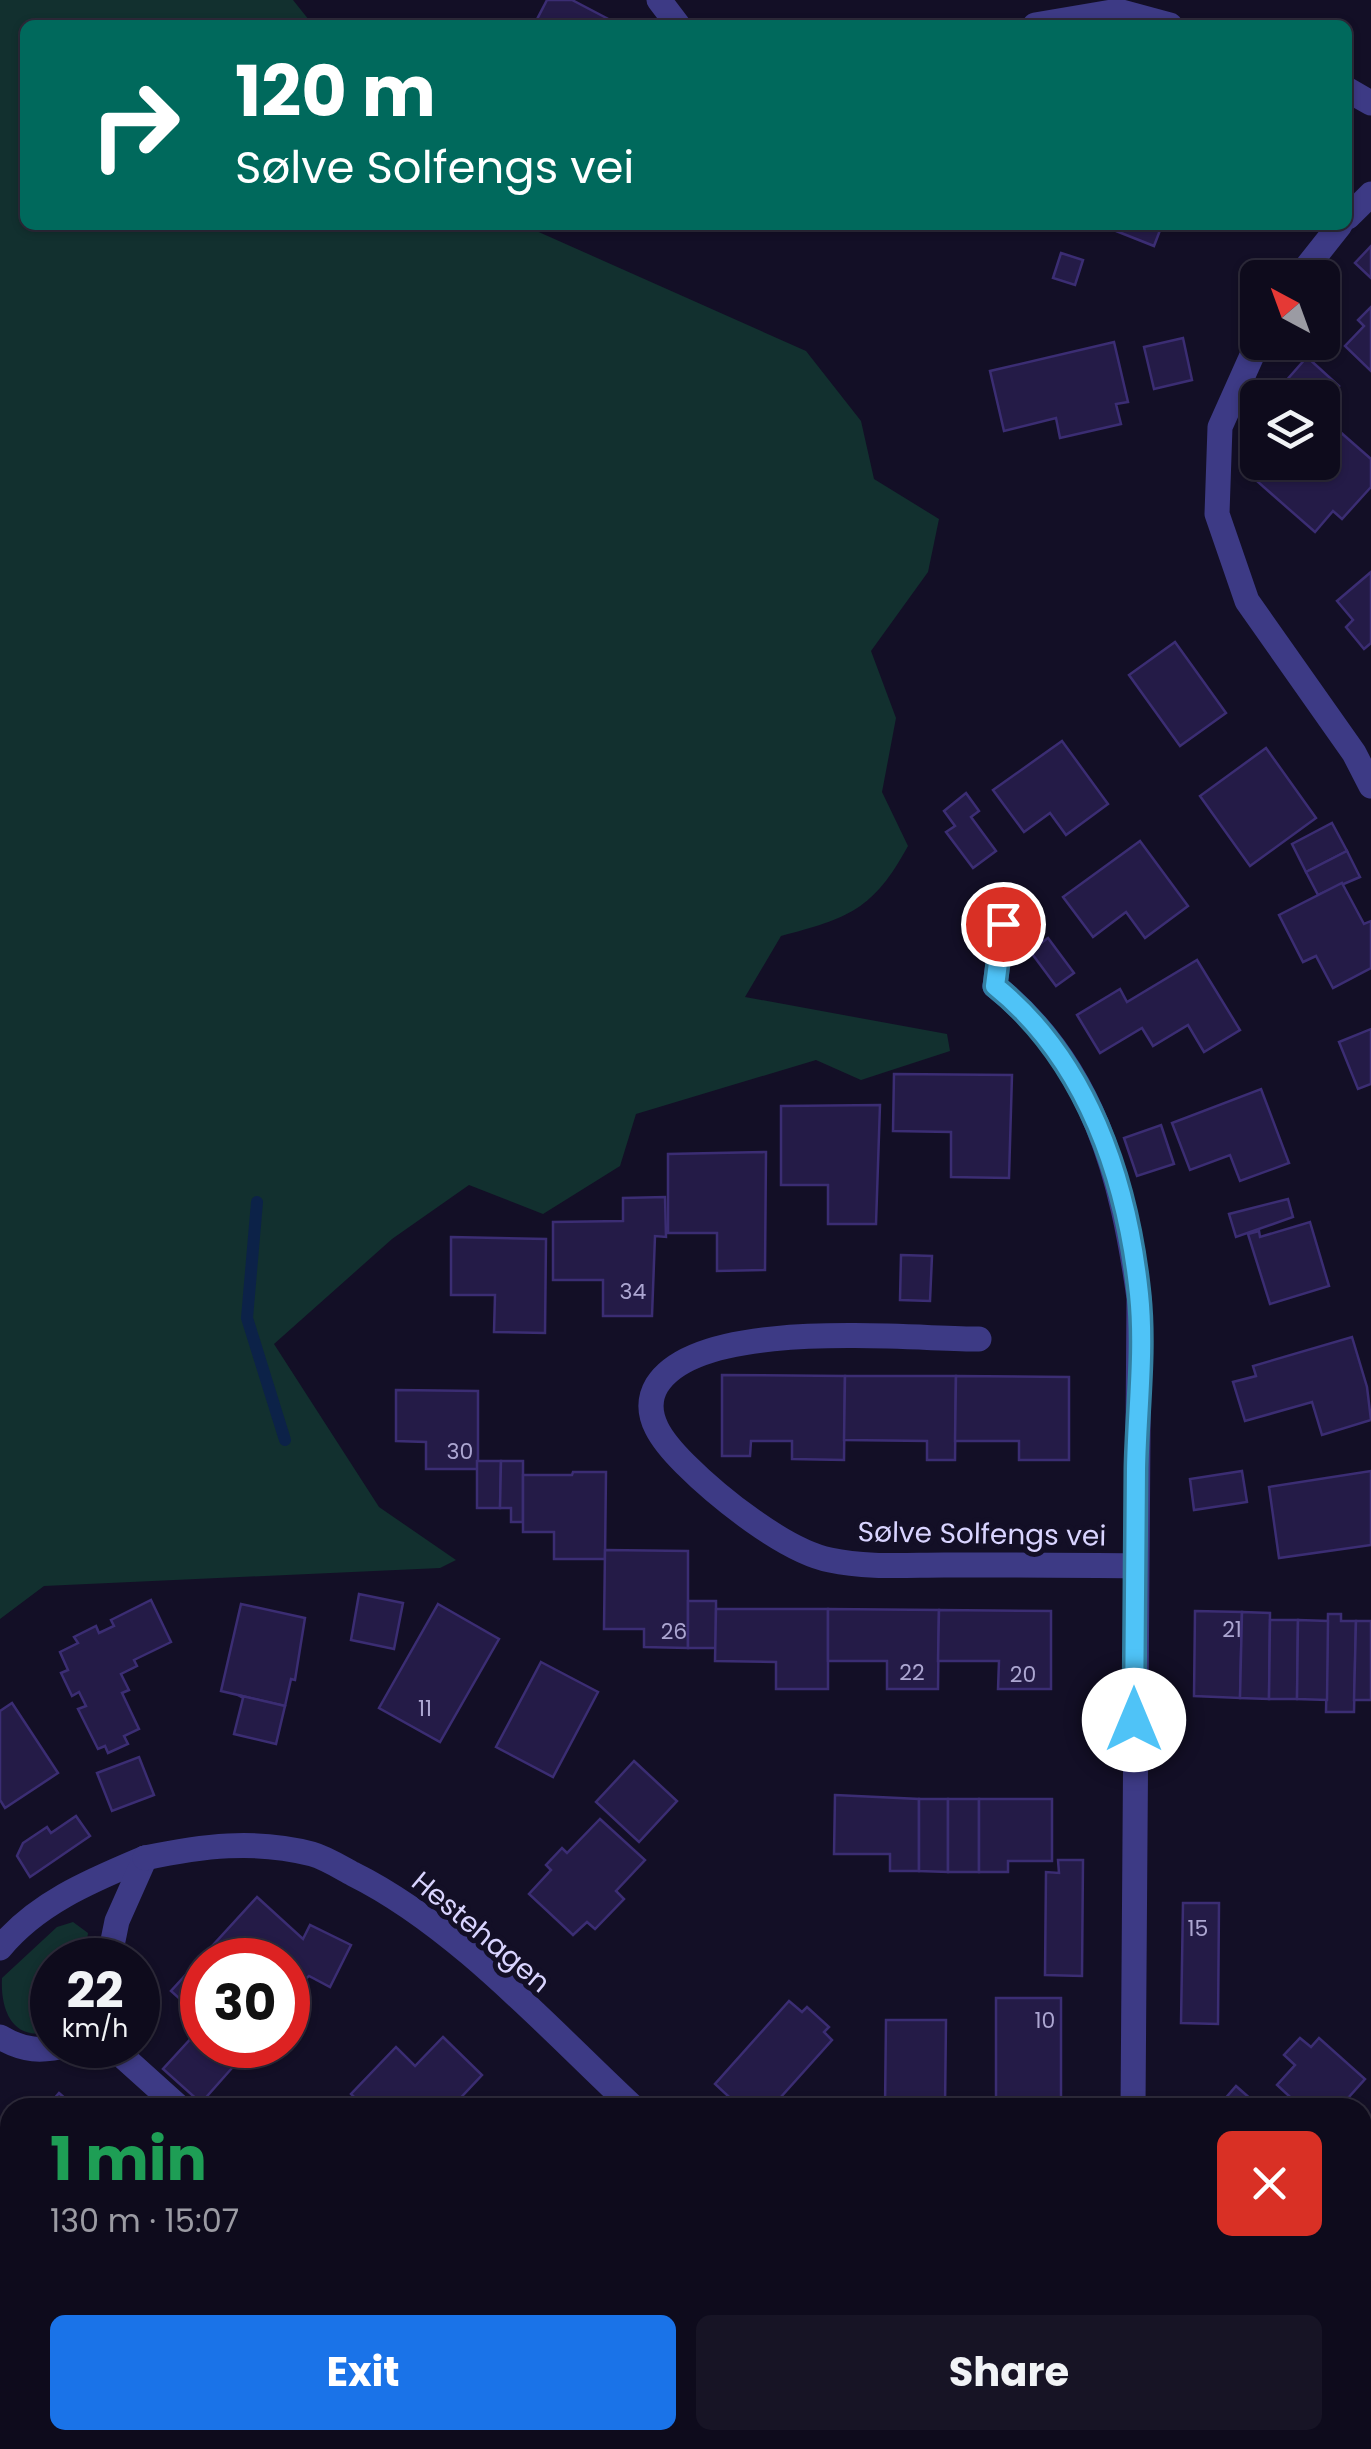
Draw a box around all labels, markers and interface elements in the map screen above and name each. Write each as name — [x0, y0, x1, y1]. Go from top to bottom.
text: 120 m — [235, 42, 436, 141]
icon: right — [70, 60, 200, 190]
text: Sølve Solfengs vei — [235, 136, 634, 199]
north arrow — [1240, 260, 1340, 360]
map controls — [1240, 260, 1340, 480]
button: layers — [1240, 380, 1340, 480]
pin — [961, 882, 1046, 967]
icon: arrive — [976, 897, 1031, 952]
house number: 34 — [620, 1276, 647, 1307]
house number: 30 — [447, 1436, 473, 1467]
street label: Sølve Solfengs vei — [857, 1512, 1107, 1556]
house number: 21 — [1222, 1614, 1242, 1645]
house number: 26 — [661, 1616, 687, 1647]
house number: 22 — [899, 1657, 925, 1688]
house number: 20 — [1010, 1659, 1036, 1690]
position arrow — [1082, 1668, 1186, 1772]
house number: 11 — [418, 1693, 432, 1724]
street label: Hestehagen — [403, 1862, 559, 2002]
house number: 15 — [1188, 1913, 1208, 1944]
speed limit sign: 30 — [180, 1938, 310, 2068]
text: 22 — [66, 1955, 124, 2026]
house number: 10 — [1035, 2005, 1055, 2036]
text: km/h — [62, 2011, 128, 2046]
text: 1 min — [50, 2117, 207, 2201]
button: close — [1217, 2131, 1322, 2236]
text: 130 m · 15:07 — [50, 2198, 239, 2243]
button: Exit — [50, 2315, 676, 2430]
button: Share — [696, 2315, 1322, 2430]

